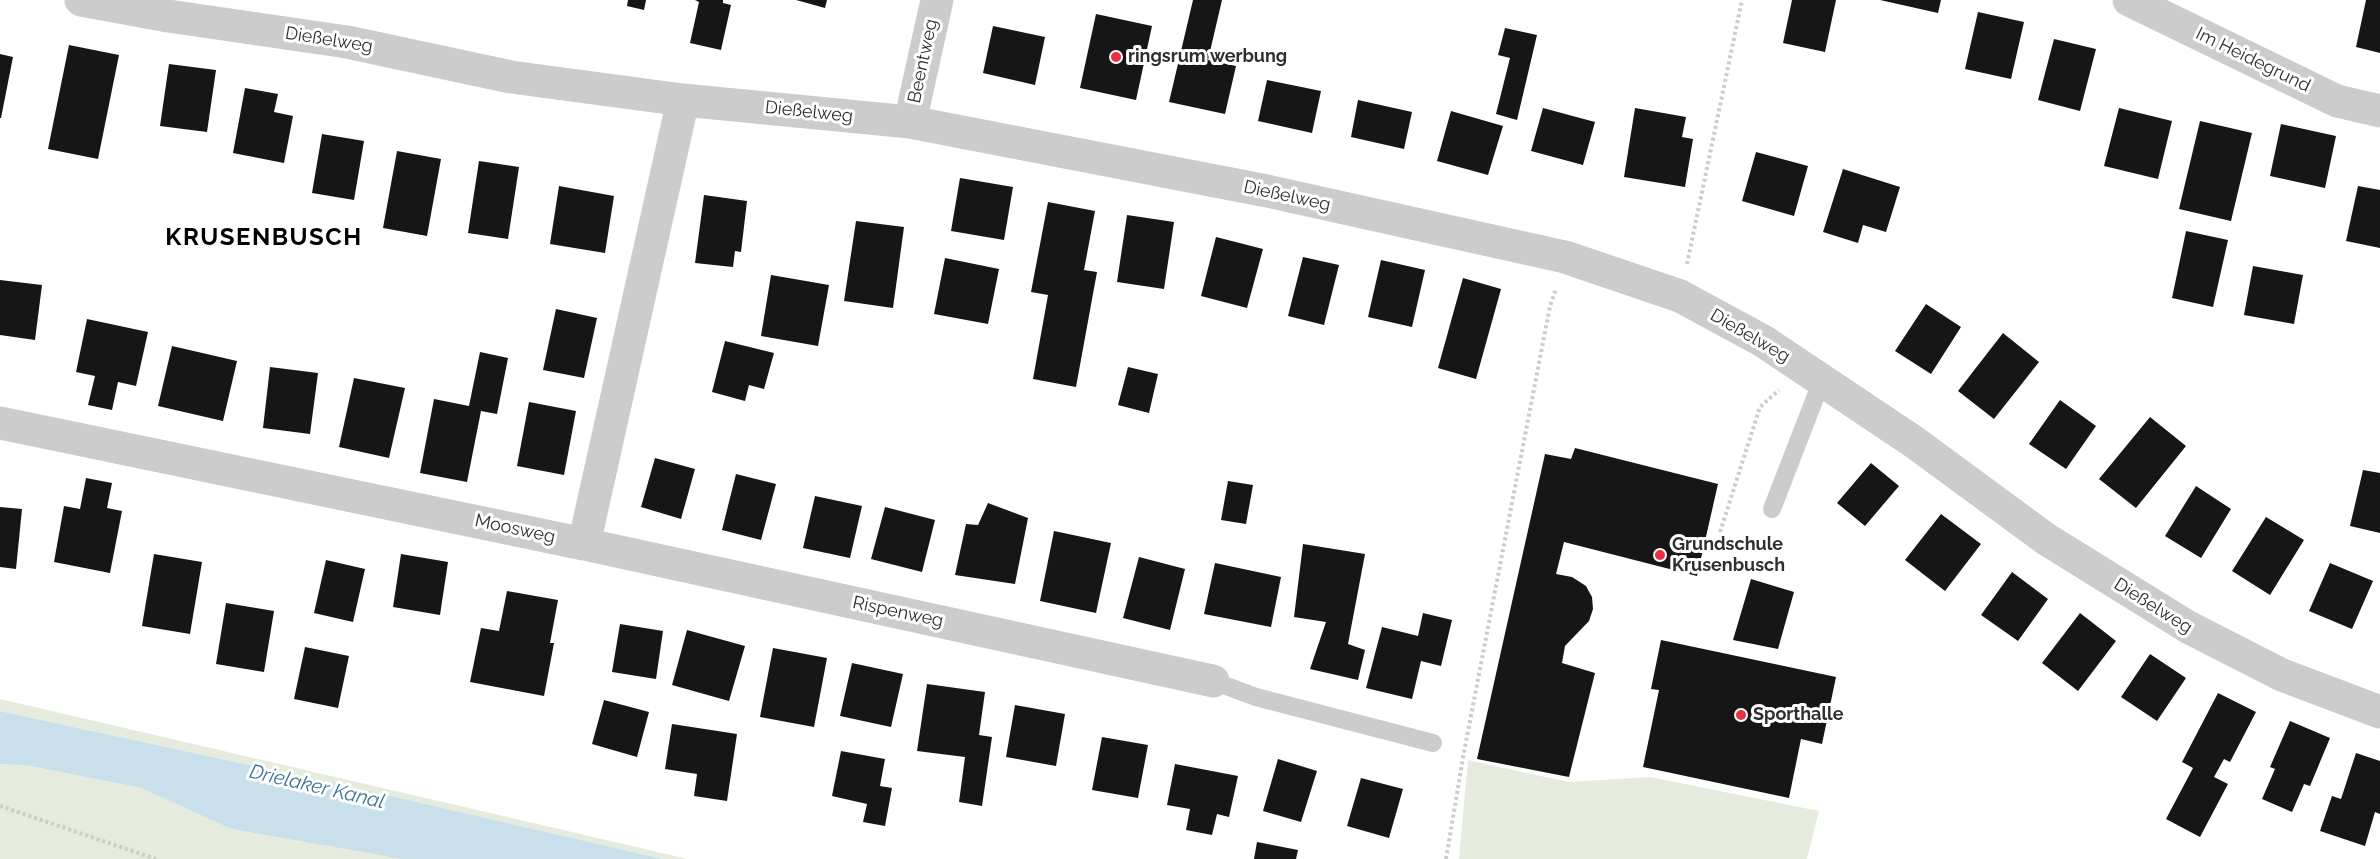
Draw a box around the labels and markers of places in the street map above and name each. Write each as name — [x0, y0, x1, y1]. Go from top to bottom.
place label: ringsrum werbung — [1128, 46, 1287, 68]
marker: ringsrum werbung — [1109, 50, 1123, 64]
place label: Grundschule Krusenbusch — [1672, 534, 1785, 576]
marker: Grundschule Krusenbusch — [1653, 548, 1667, 562]
place label: Sporthalle — [1753, 704, 1844, 726]
marker: Sporthalle — [1734, 708, 1748, 722]

